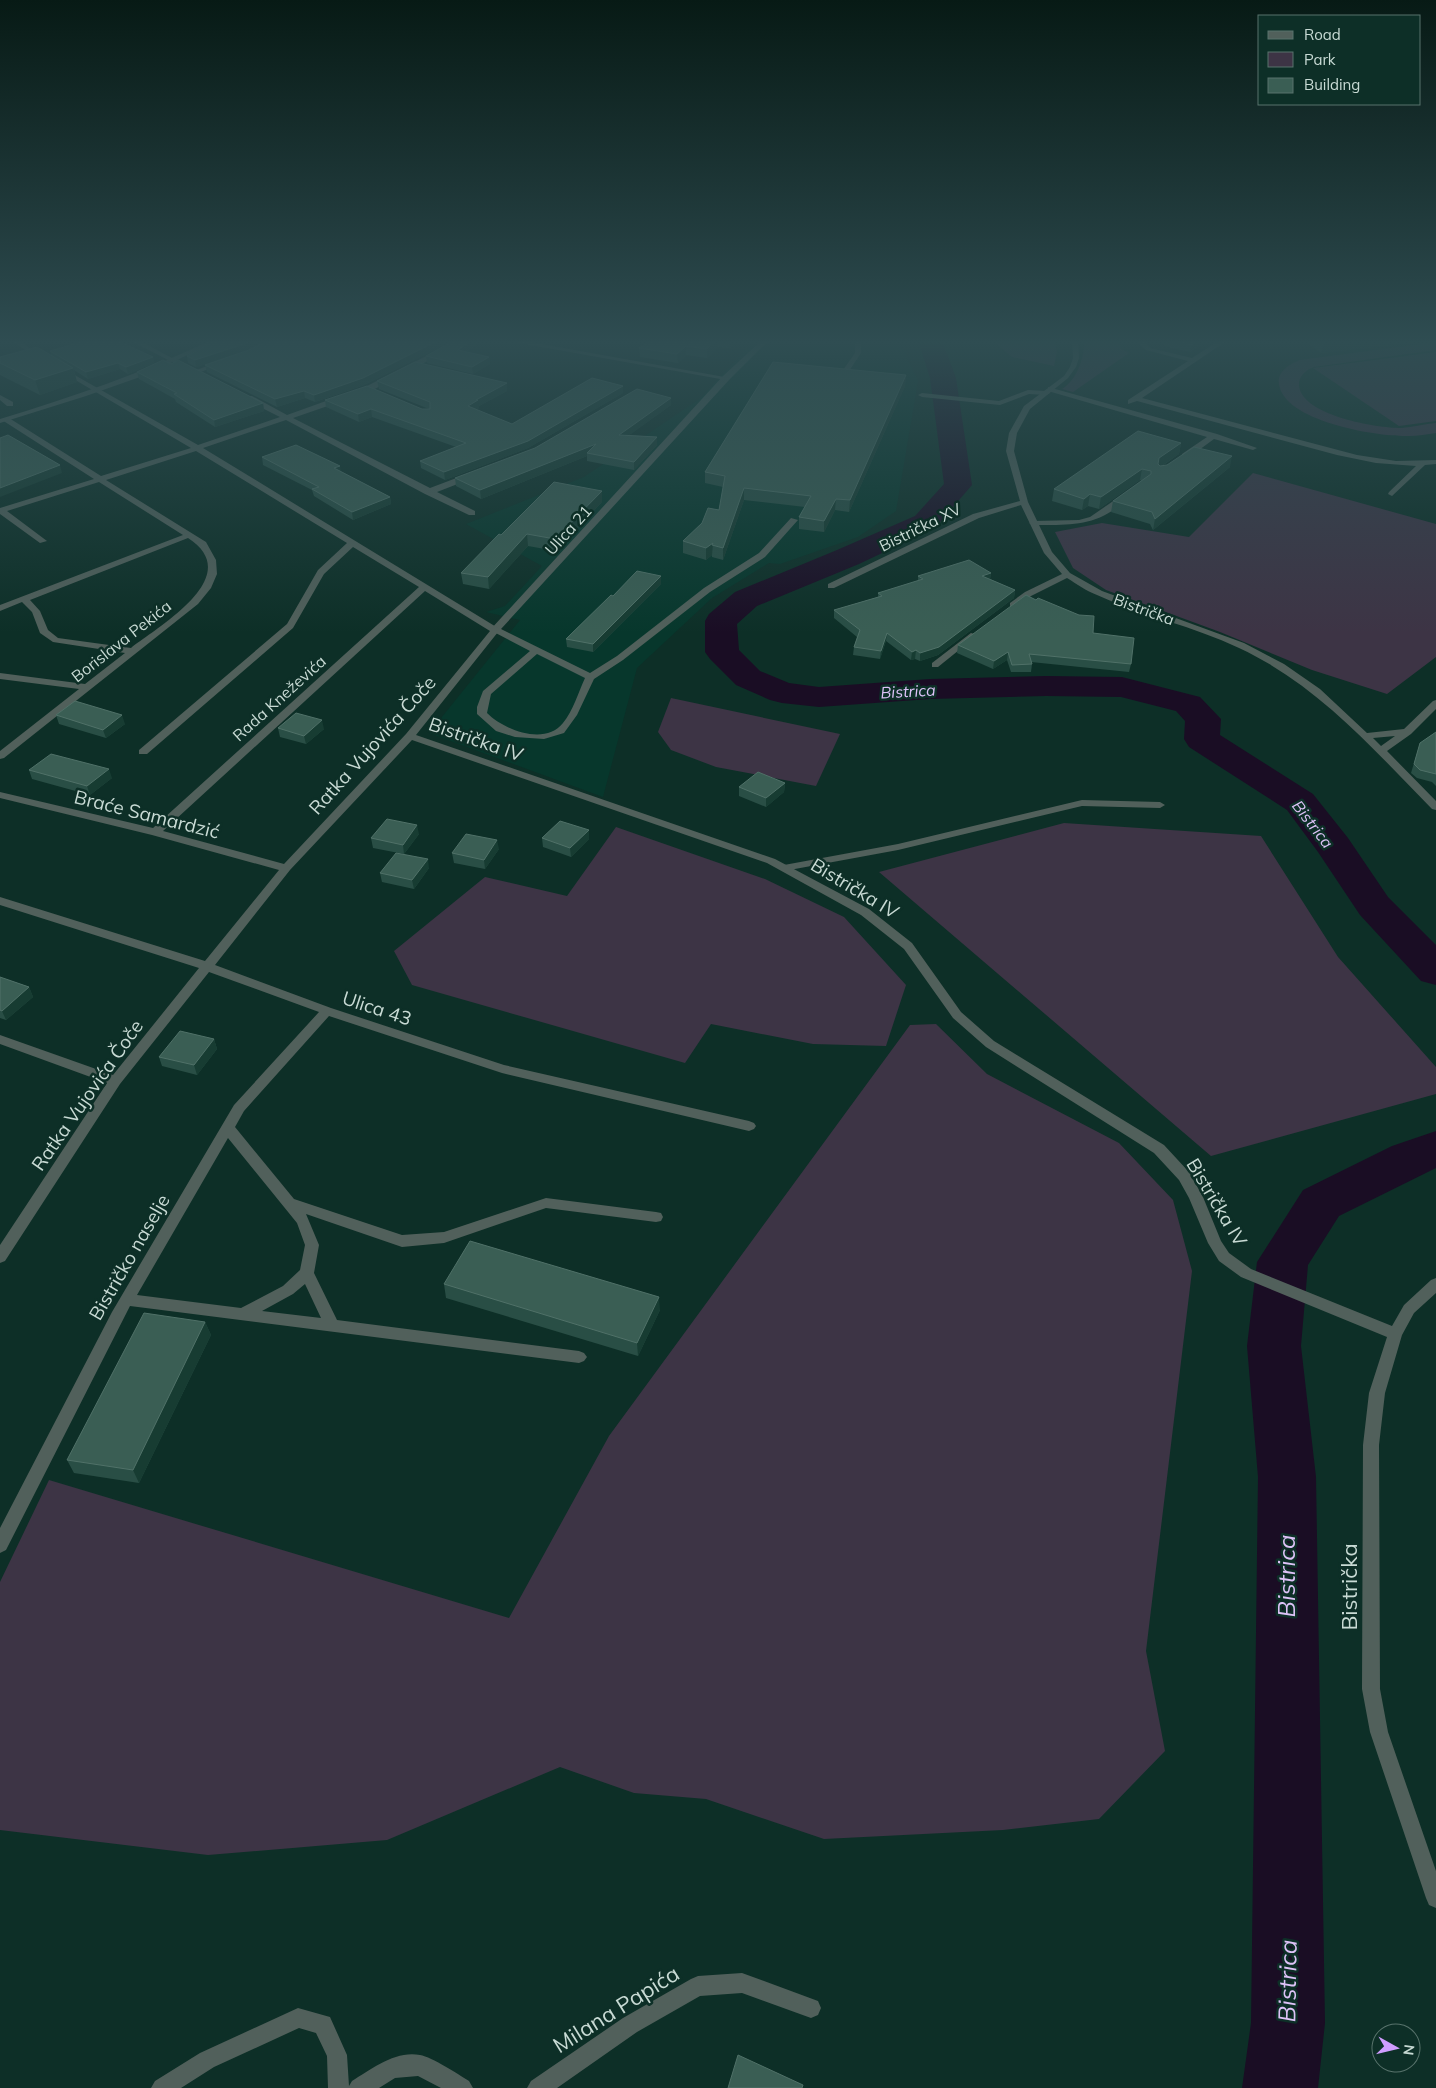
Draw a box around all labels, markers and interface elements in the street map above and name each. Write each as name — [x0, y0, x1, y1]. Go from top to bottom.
legend — [1258, 15, 1421, 105]
text: Road — [1304, 25, 1341, 44]
text: Park — [1304, 50, 1336, 69]
text: Building — [1304, 75, 1360, 94]
street label: Bistrička XV — [876, 498, 965, 555]
street label: Ulica 21 — [540, 501, 596, 559]
street label: Bistrička — [1111, 589, 1177, 629]
street label: Borislava Pekića — [67, 596, 175, 686]
street label: Rada Kneževića — [228, 651, 330, 745]
street label: Ratka Vujovića Čoče — [303, 671, 441, 819]
water label: Bistrica — [880, 680, 936, 702]
street label: Bistrička IV — [426, 712, 527, 767]
street label: Braće Samardzić — [72, 784, 222, 844]
water label: Bistrica — [1288, 796, 1338, 852]
street label: Bistrička IV — [807, 852, 904, 924]
street label: Ulica 43 — [339, 986, 415, 1030]
street label: Ratka Vujovića Čoče — [26, 1015, 148, 1175]
street label: Bistrička IV — [1181, 1154, 1253, 1251]
street label: Bistričko naselje — [83, 1190, 175, 1324]
water label: Bistrica — [1271, 1535, 1301, 1617]
street label: Bistrička — [1335, 1543, 1363, 1631]
water label: Bistrica — [1271, 1939, 1303, 2023]
street label: Milana Papića — [548, 1959, 684, 2059]
north arrow — [1371, 2023, 1421, 2073]
text: N — [1399, 2043, 1419, 2056]

